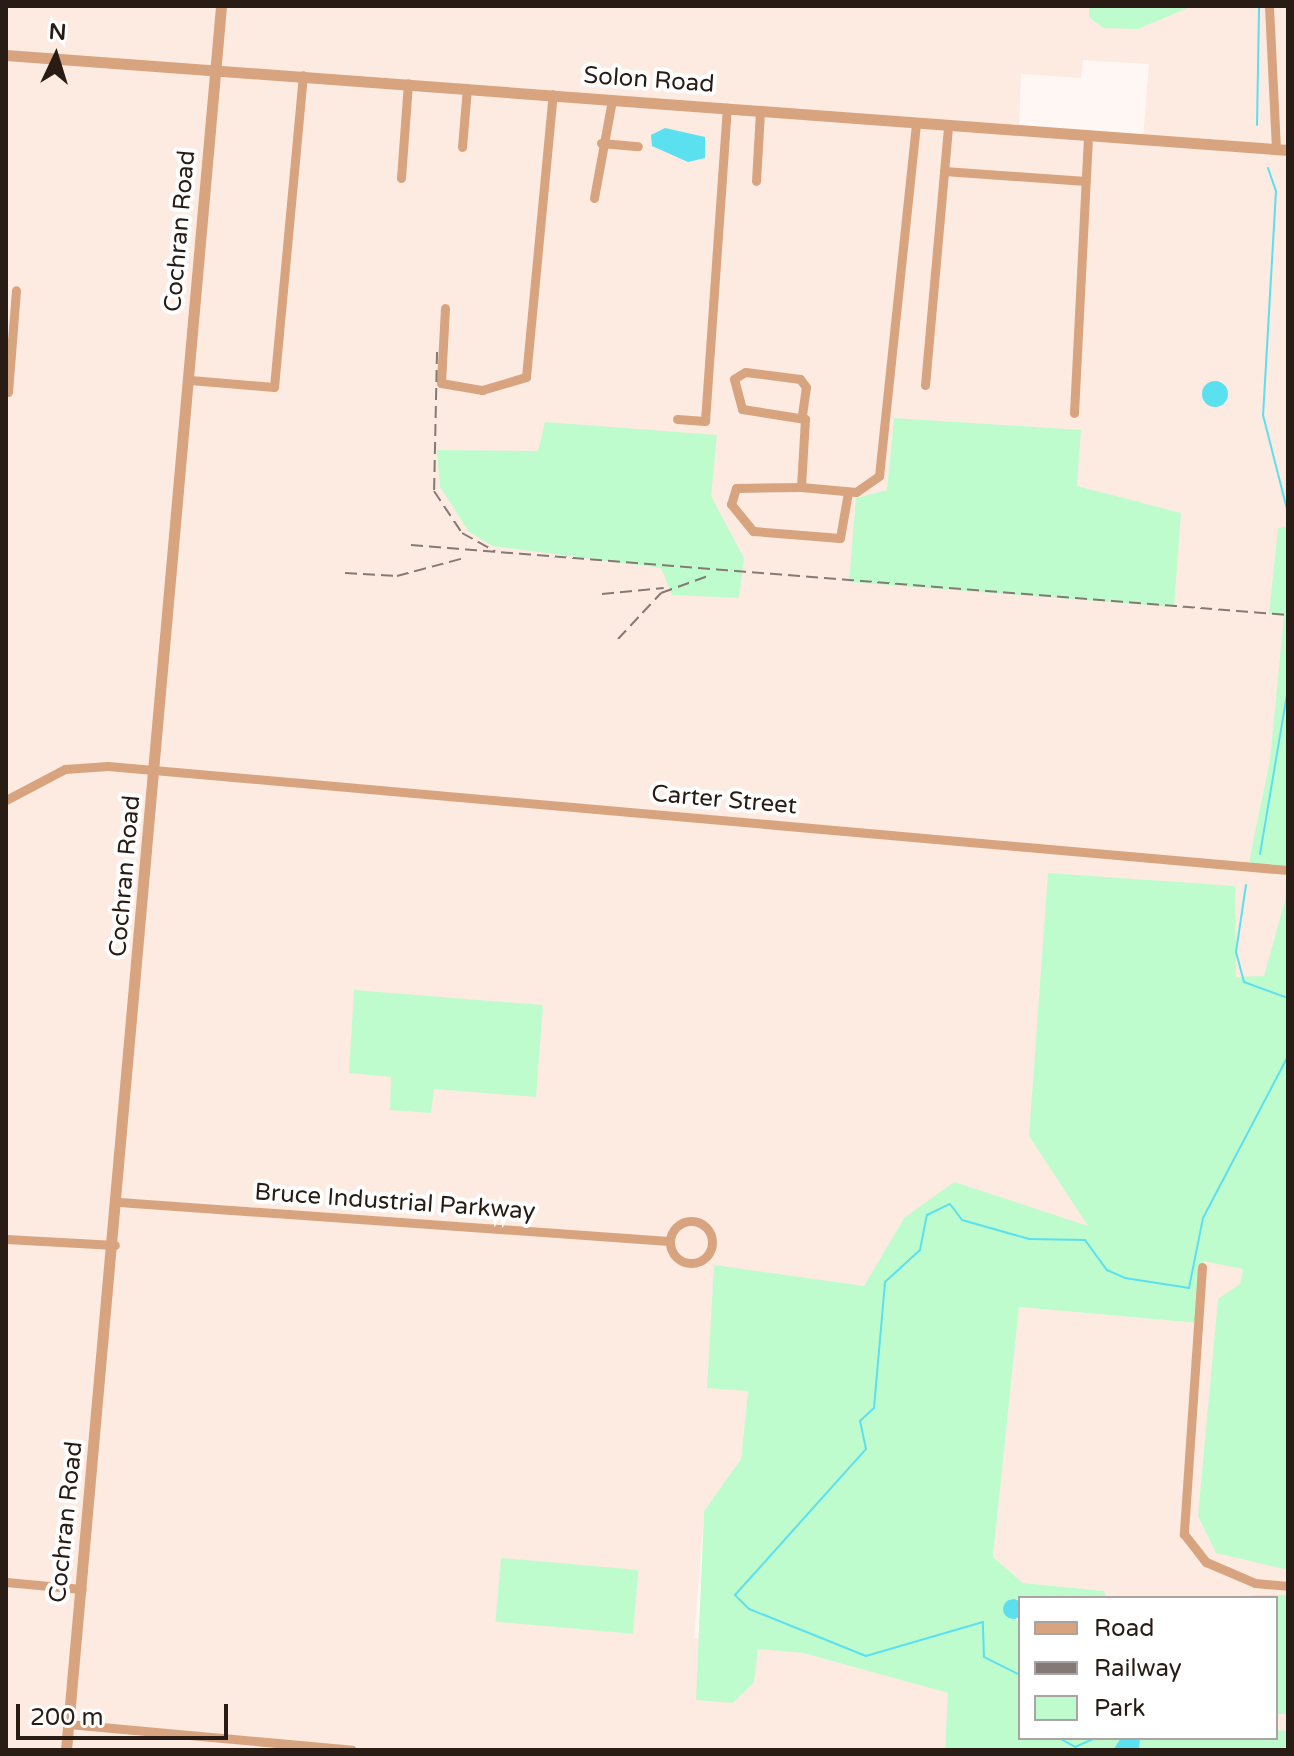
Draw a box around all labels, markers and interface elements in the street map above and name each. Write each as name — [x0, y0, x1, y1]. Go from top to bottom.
north arrow — [16, 16, 96, 96]
text: N — [48, 18, 67, 46]
street label: Solon Road — [583, 61, 715, 99]
street label: Cochran Road — [159, 149, 201, 313]
street label: Carter Street — [650, 779, 798, 821]
street label: Cochran Road — [104, 794, 146, 958]
street label: Bruce Industrial Parkway — [254, 1178, 536, 1226]
street label: Cochran Road — [43, 1440, 89, 1604]
legend — [1018, 1596, 1278, 1740]
text: Road — [1094, 1614, 1154, 1643]
text: Railway — [1094, 1654, 1182, 1683]
scale bar — [20, 1688, 232, 1738]
text: Park — [1094, 1694, 1145, 1723]
text: 200 m — [30, 1703, 104, 1732]

